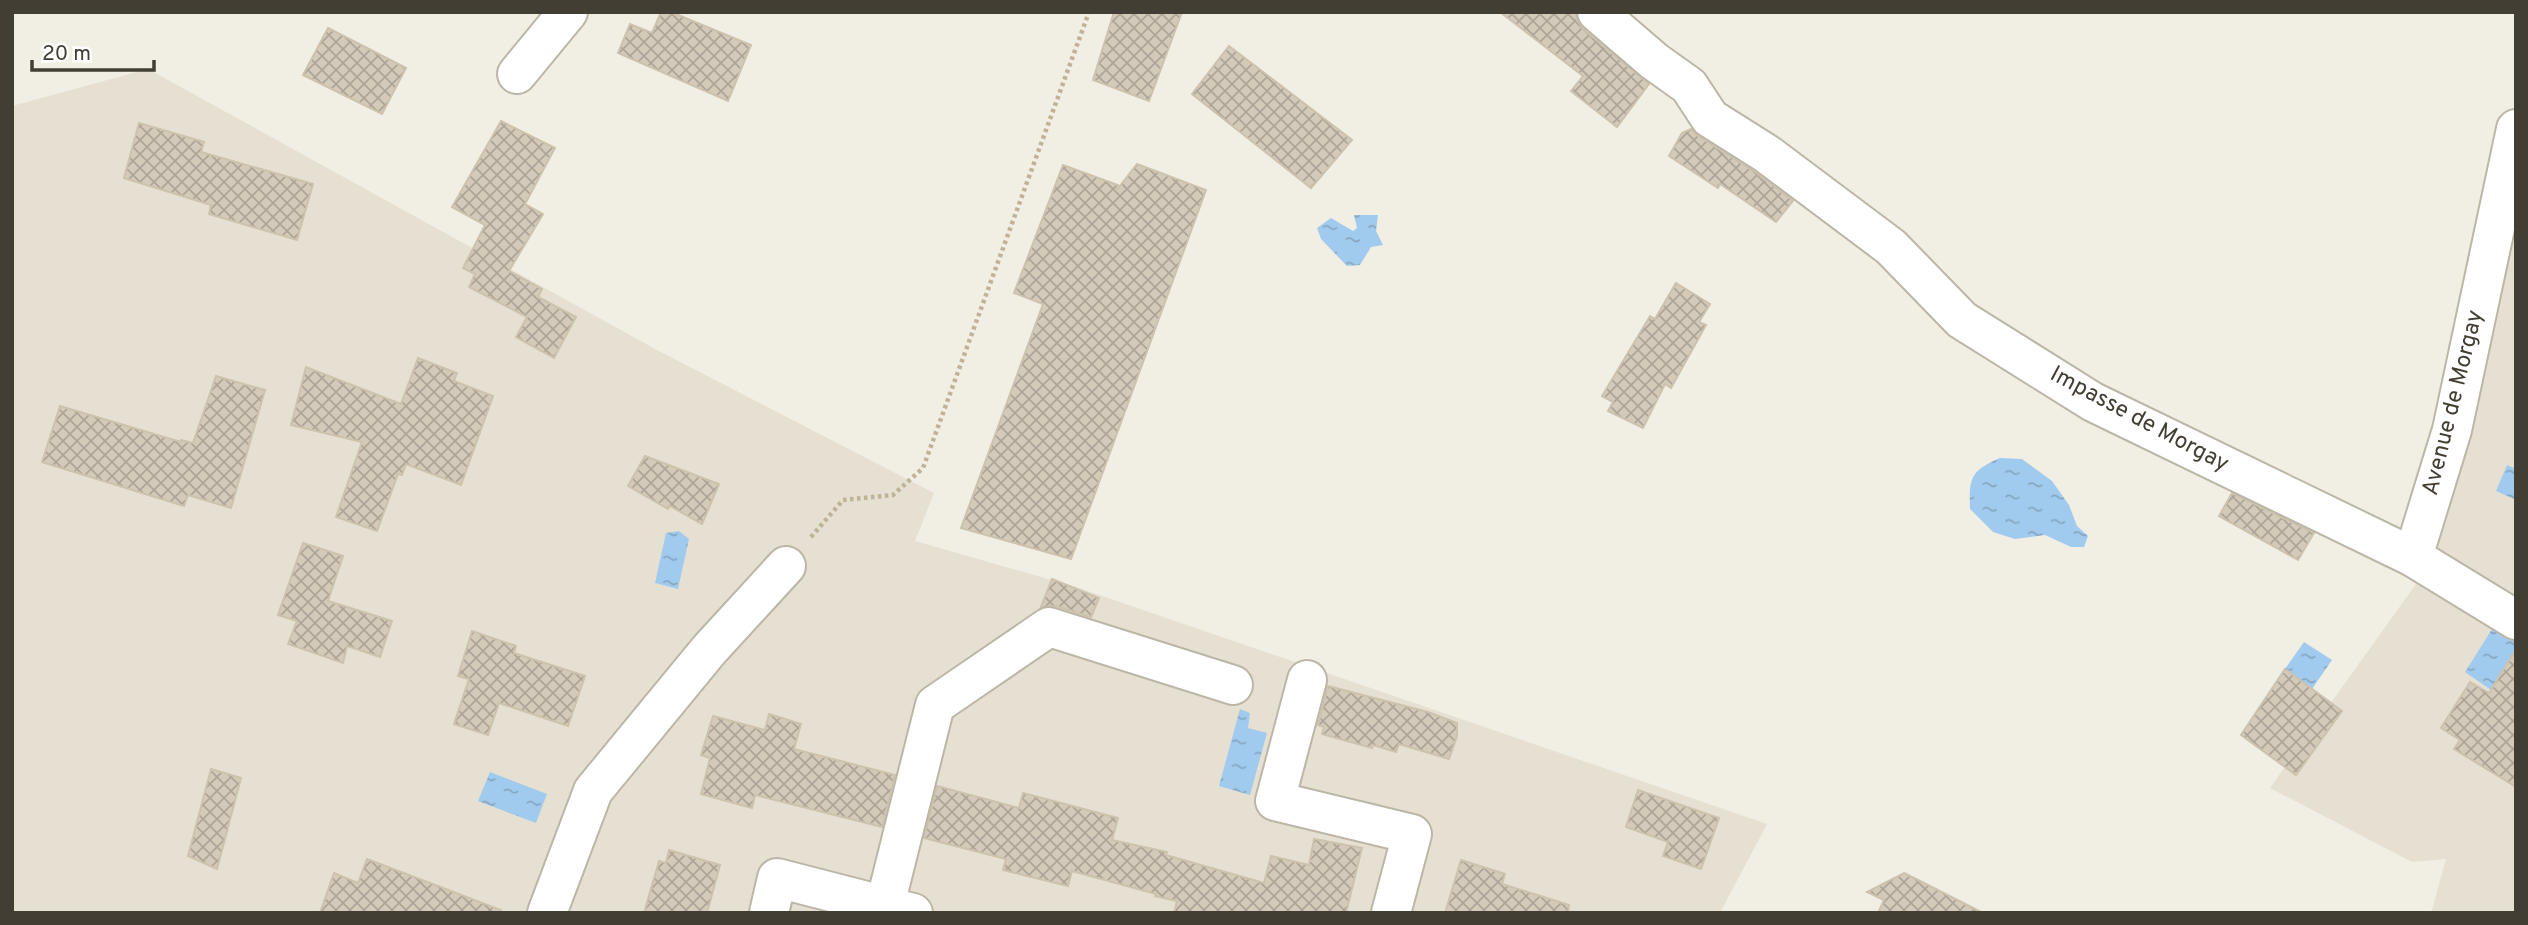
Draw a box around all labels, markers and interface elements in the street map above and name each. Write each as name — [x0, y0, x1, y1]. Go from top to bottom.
scale bar — [32, 28, 154, 72]
text: 20 m — [42, 41, 91, 68]
street label: Avenue de Morgay — [2417, 307, 2491, 499]
street label: Impasse de Morgay — [2045, 361, 2233, 479]

